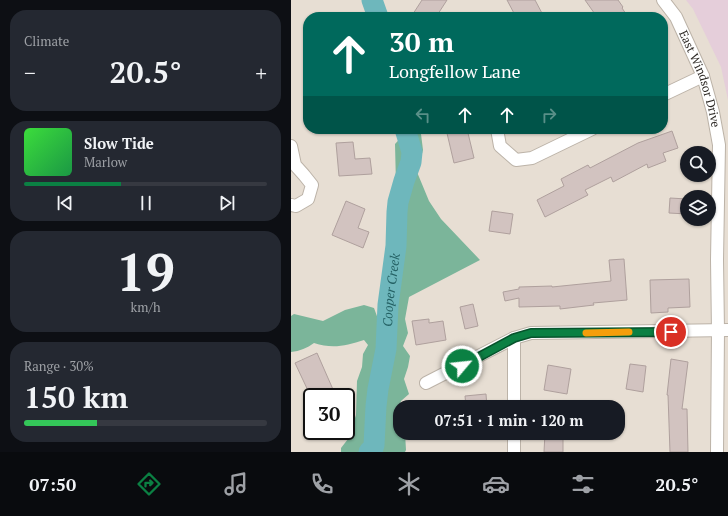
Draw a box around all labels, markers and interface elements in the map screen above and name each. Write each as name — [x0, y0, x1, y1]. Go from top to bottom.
text: 30 m — [389, 23, 454, 60]
icon: ahead — [323, 28, 375, 80]
street label: East Windsor Drive — [676, 28, 724, 129]
text: Climate — [24, 32, 69, 50]
text: 20.5° — [109, 52, 182, 92]
text: − — [24, 58, 36, 87]
text: + — [255, 58, 267, 87]
text: Longfellow Lane — [389, 59, 521, 83]
icon: left — [412, 104, 434, 126]
icon: ahead — [454, 104, 476, 126]
icon: ahead — [496, 104, 518, 126]
icon: right — [538, 104, 560, 126]
text: Slow Tide — [84, 133, 154, 153]
map controls — [680, 146, 716, 226]
button: search — [680, 146, 716, 182]
text: Marlow — [84, 153, 127, 171]
button: layers — [680, 190, 716, 226]
icon: previous — [54, 192, 76, 214]
icon: pause — [135, 192, 157, 214]
icon: next — [216, 192, 238, 214]
text: 19 — [116, 237, 175, 306]
water label: Cooper Creek — [378, 251, 404, 327]
text: km/h — [130, 298, 161, 316]
pin — [654, 315, 688, 349]
icon: arrive — [660, 321, 682, 343]
position arrow — [441, 345, 483, 387]
text: Range · 30% — [24, 357, 94, 375]
text: 150 km — [24, 377, 128, 417]
speed limit sign: 30 — [303, 388, 355, 440]
text: 07:51 · 1 min · 120 m — [435, 410, 583, 430]
icon: directions — [135, 470, 163, 498]
icon: music — [222, 470, 250, 498]
icon: phone — [308, 470, 336, 498]
icon: climate — [395, 470, 423, 498]
icon: car — [482, 470, 510, 498]
icon: filters — [569, 470, 597, 498]
text: 07:50 — [29, 472, 76, 496]
text: 20.5° — [655, 472, 699, 496]

